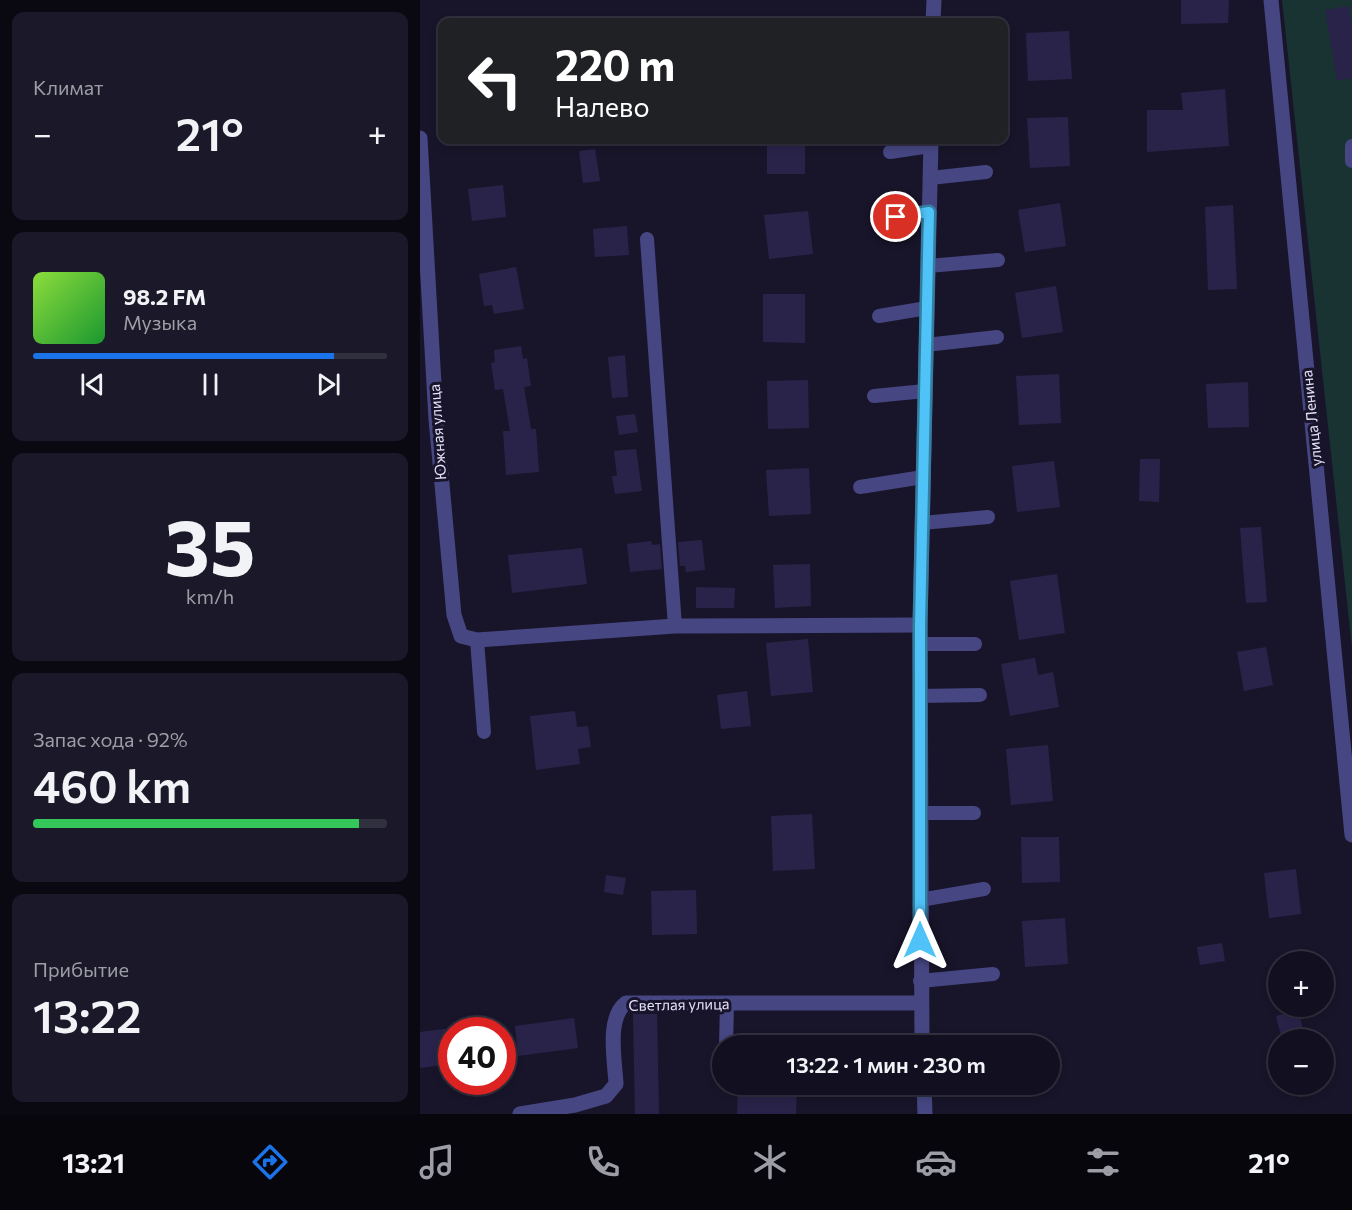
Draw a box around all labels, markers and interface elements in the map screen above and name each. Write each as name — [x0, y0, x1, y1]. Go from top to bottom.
text: 220 m — [555, 38, 675, 90]
icon: left — [456, 42, 534, 120]
text: Климат — [33, 75, 103, 99]
text: Налево — [555, 90, 650, 123]
text: 21° — [176, 105, 244, 160]
text: − — [33, 112, 52, 153]
text: + — [368, 112, 387, 153]
pin — [870, 191, 921, 242]
icon: arrive — [879, 200, 912, 233]
text: 98.2 FM — [123, 283, 206, 310]
text: Музыка — [123, 310, 197, 334]
icon: previous — [76, 368, 109, 401]
icon: pause — [194, 368, 227, 401]
icon: next — [312, 368, 345, 401]
street label: улица Ленина — [1297, 369, 1325, 467]
street label: Южная улица — [425, 383, 449, 481]
text: 35 — [165, 497, 255, 592]
text: km/h — [186, 584, 234, 608]
text: Запас хода · 92% — [33, 727, 188, 751]
text: 460 km — [33, 757, 191, 812]
position arrow — [888, 908, 952, 972]
map controls — [1268, 951, 1334, 1095]
button: + — [1268, 951, 1334, 1017]
text: Прибытие — [33, 957, 129, 981]
text: 13:22 — [33, 987, 141, 1042]
street label: Светлая улица — [628, 994, 730, 1014]
speed limit sign: 40 — [438, 1017, 516, 1095]
button: − — [1268, 1029, 1334, 1095]
text: 13:22 · 1 мин · 230 m — [786, 1051, 986, 1078]
icon: directions — [249, 1141, 291, 1183]
icon: music — [416, 1141, 458, 1183]
icon: phone — [582, 1141, 624, 1183]
icon: climate — [749, 1141, 791, 1183]
icon: car — [915, 1141, 957, 1183]
icon: filters — [1082, 1141, 1124, 1183]
text: 13:21 — [62, 1146, 125, 1179]
text: 21° — [1248, 1146, 1290, 1179]

